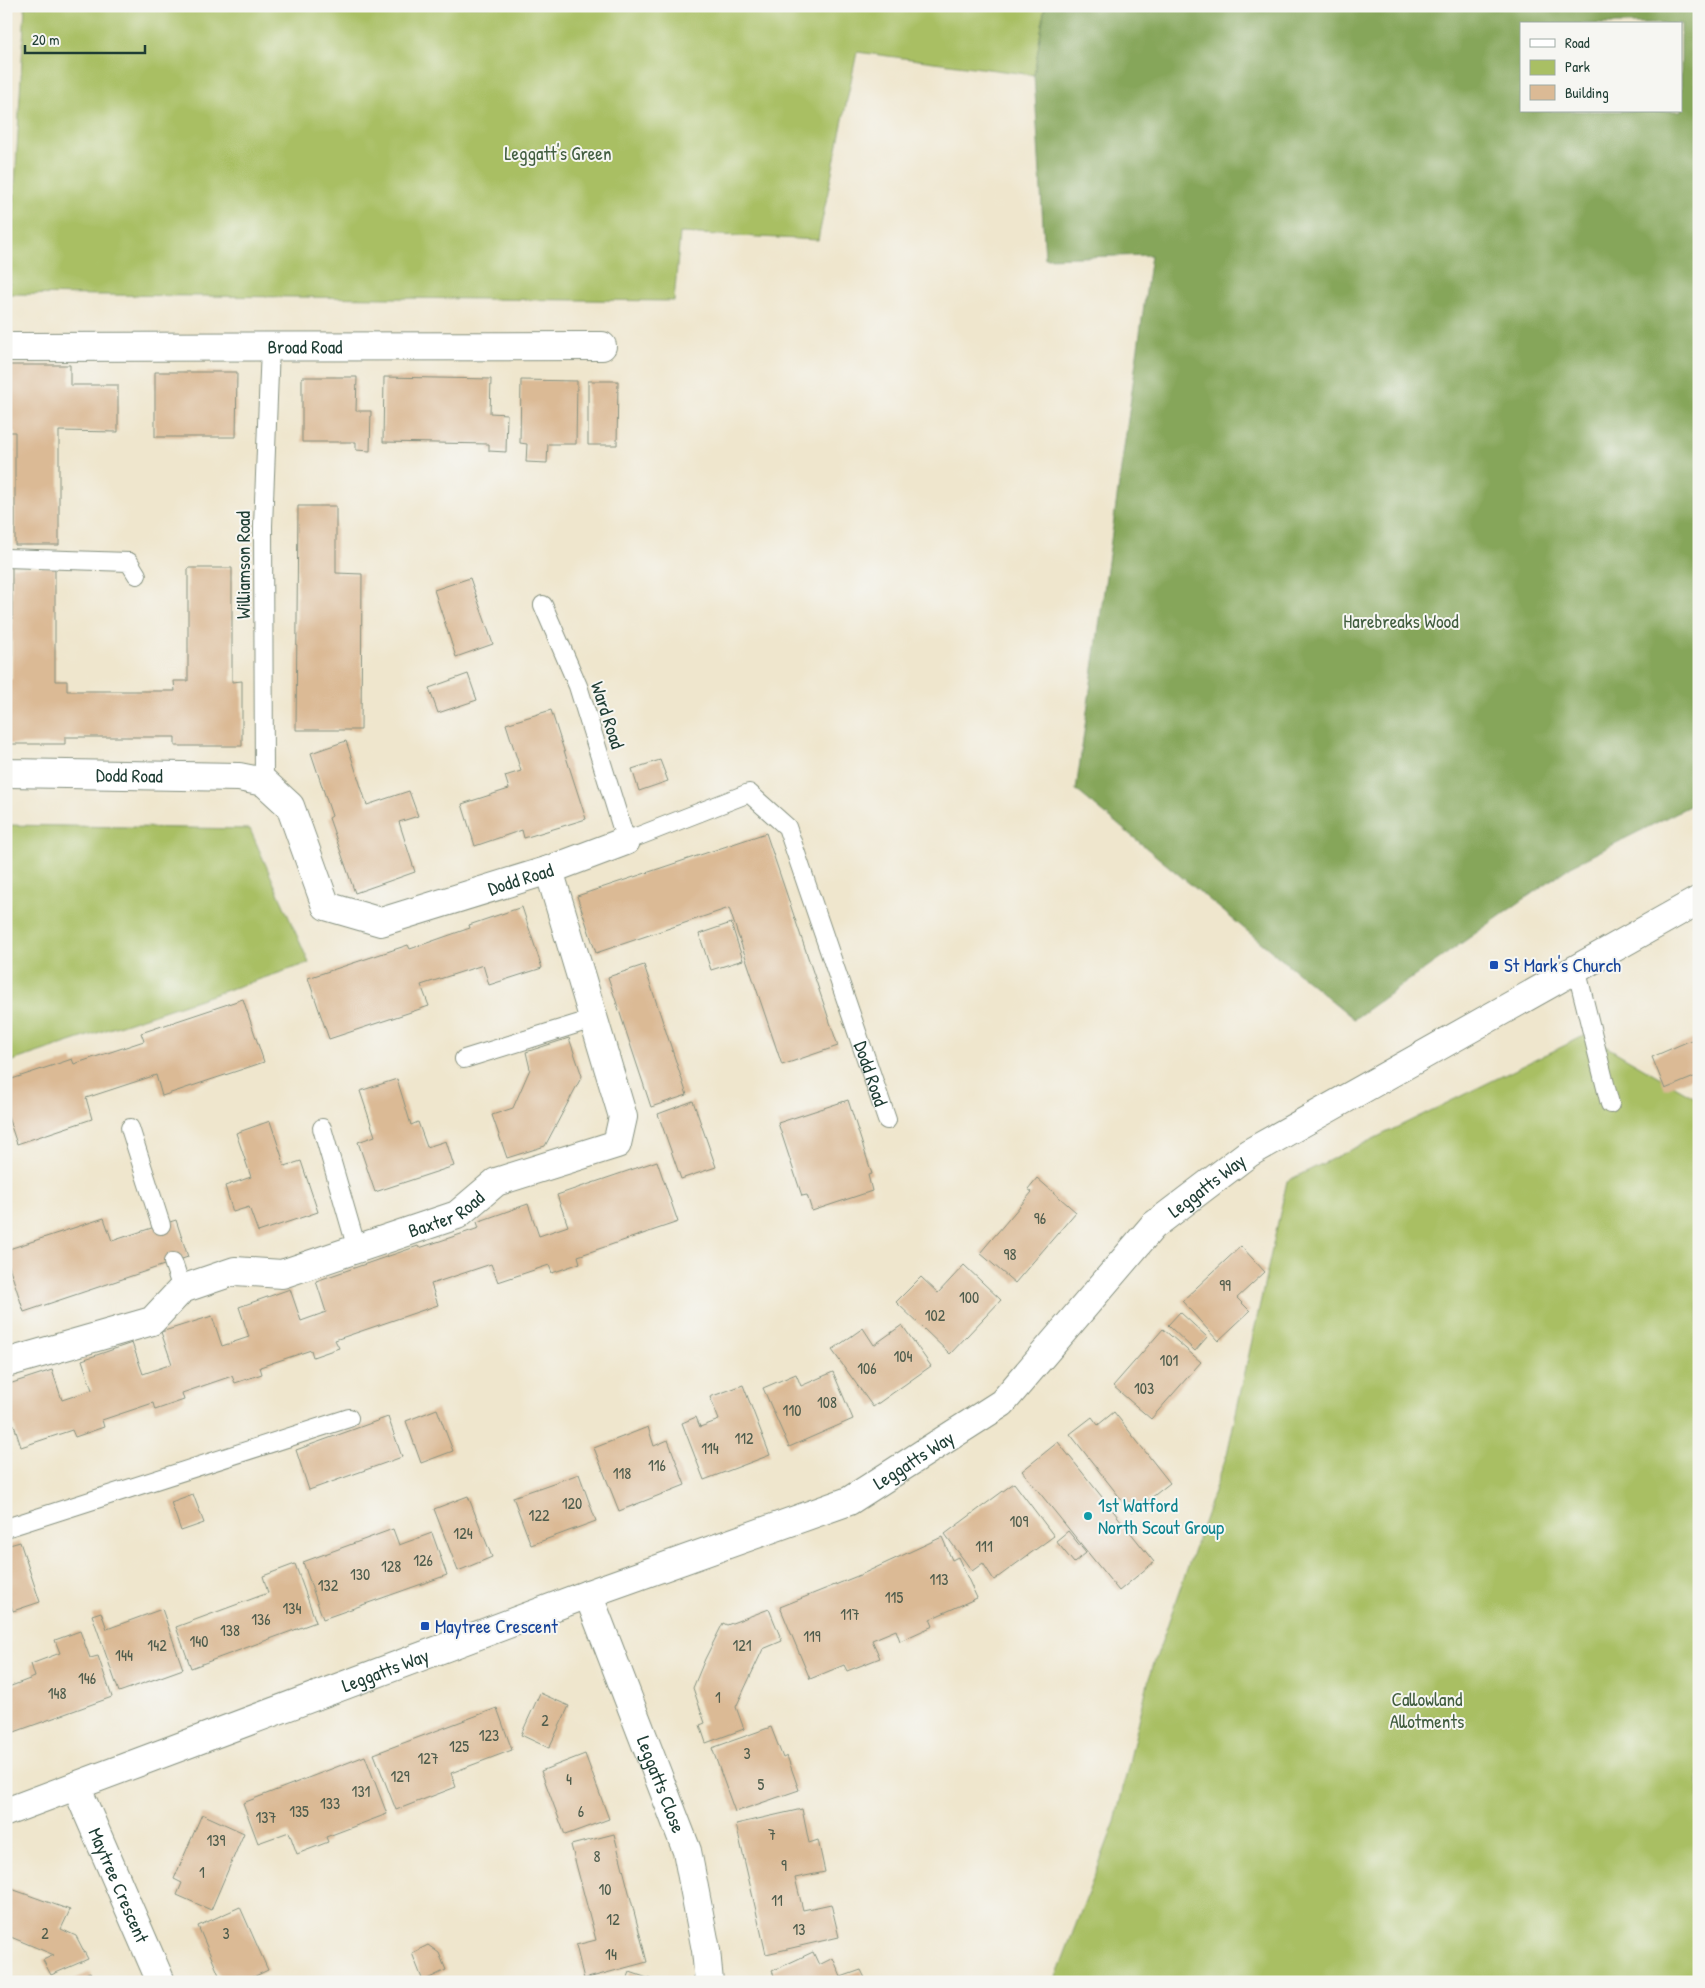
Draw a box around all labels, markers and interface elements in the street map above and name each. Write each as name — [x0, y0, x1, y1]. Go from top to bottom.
scale bar — [25, 22, 145, 54]
legend — [1520, 22, 1682, 112]
text: 20 m — [32, 29, 59, 50]
text: Road — [1565, 32, 1590, 53]
text: Park — [1565, 56, 1590, 77]
text: Building — [1565, 82, 1609, 103]
park label: Leggatt's Green — [504, 140, 612, 166]
street label: Broad Road — [267, 333, 343, 360]
street label: Williamson Road — [230, 510, 256, 619]
park label: Harebreaks Wood — [1343, 608, 1459, 634]
street label: Ward Road — [585, 678, 631, 753]
street label: Dodd Road — [96, 762, 164, 789]
street label: Dodd Road — [484, 856, 557, 901]
place label: St Mark's Church — [1504, 952, 1621, 978]
marker: St Mark's Church — [1488, 959, 1500, 971]
street label: Dodd Road — [848, 1038, 894, 1110]
street label: Leggatts Way — [1162, 1147, 1251, 1223]
street label: Baxter Road — [405, 1184, 490, 1244]
house number: 96 — [1034, 1207, 1046, 1229]
house number: 98 — [1004, 1243, 1016, 1265]
house number: 99 — [1219, 1274, 1231, 1296]
house number: 100 — [959, 1286, 979, 1308]
house number: 102 — [925, 1304, 946, 1326]
house number: 104 — [894, 1345, 912, 1367]
house number: 101 — [1160, 1349, 1179, 1371]
house number: 106 — [857, 1357, 877, 1379]
house number: 103 — [1134, 1377, 1154, 1399]
house number: 108 — [817, 1391, 837, 1413]
house number: 110 — [783, 1399, 801, 1421]
street label: Leggatts Way — [868, 1424, 959, 1495]
house number: 112 — [734, 1427, 754, 1449]
house number: 114 — [701, 1437, 719, 1459]
house number: 116 — [648, 1454, 666, 1476]
house number: 118 — [613, 1462, 631, 1484]
house number: 120 — [562, 1492, 582, 1514]
place label: 1st Watford North Scout Group — [1098, 1492, 1224, 1540]
house number: 122 — [529, 1504, 550, 1526]
house number: 109 — [1010, 1510, 1029, 1532]
marker: 1st Watford North Scout Group — [1082, 1510, 1094, 1522]
house number: 124 — [453, 1522, 473, 1544]
house number: 111 — [975, 1535, 993, 1557]
house number: 126 — [413, 1549, 433, 1571]
house number: 128 — [381, 1555, 401, 1577]
house number: 130 — [350, 1563, 370, 1585]
house number: 113 — [930, 1568, 948, 1590]
house number: 132 — [318, 1574, 339, 1596]
house number: 115 — [885, 1586, 903, 1608]
house number: 134 — [283, 1597, 301, 1619]
house number: 117 — [840, 1603, 860, 1625]
house number: 136 — [251, 1608, 271, 1630]
place label: Maytree Crescent — [435, 1613, 558, 1639]
house number: 138 — [220, 1619, 240, 1641]
marker: Maytree Crescent — [419, 1620, 431, 1632]
house number: 119 — [803, 1625, 821, 1647]
house number: 140 — [190, 1630, 208, 1652]
house number: 142 — [147, 1634, 167, 1656]
house number: 121 — [732, 1634, 752, 1656]
street label: Leggatts Way — [338, 1642, 432, 1698]
house number: 144 — [115, 1644, 133, 1666]
house number: 146 — [78, 1667, 96, 1689]
house number: 148 — [48, 1682, 66, 1704]
house number: 1 — [715, 1686, 721, 1708]
park label: Callowland Allotments — [1390, 1686, 1464, 1734]
house number: 2 — [541, 1709, 549, 1731]
house number: 123 — [479, 1724, 499, 1746]
street label: Leggatts Close — [631, 1732, 692, 1837]
house number: 125 — [449, 1735, 469, 1757]
house number: 3 — [743, 1742, 751, 1764]
house number: 127 — [417, 1747, 439, 1769]
house number: 129 — [390, 1765, 410, 1787]
house number: 4 — [566, 1768, 572, 1790]
house number: 5 — [758, 1773, 765, 1795]
house number: 131 — [352, 1780, 371, 1802]
house number: 133 — [320, 1792, 340, 1814]
house number: 135 — [289, 1800, 309, 1822]
house number: 6 — [578, 1800, 584, 1822]
house number: 137 — [256, 1806, 277, 1828]
house number: 7 — [768, 1823, 776, 1845]
street label: Maytree Crescent — [83, 1824, 156, 1947]
house number: 139 — [207, 1829, 226, 1851]
house number: 8 — [594, 1845, 601, 1867]
house number: 9 — [781, 1854, 787, 1876]
house number: 1 — [199, 1861, 205, 1883]
house number: 10 — [599, 1878, 611, 1900]
house number: 11 — [771, 1889, 783, 1911]
house number: 12 — [606, 1908, 620, 1930]
house number: 13 — [793, 1918, 805, 1940]
house number: 2 — [41, 1922, 49, 1944]
house number: 3 — [222, 1922, 230, 1944]
house number: 14 — [605, 1943, 617, 1965]

